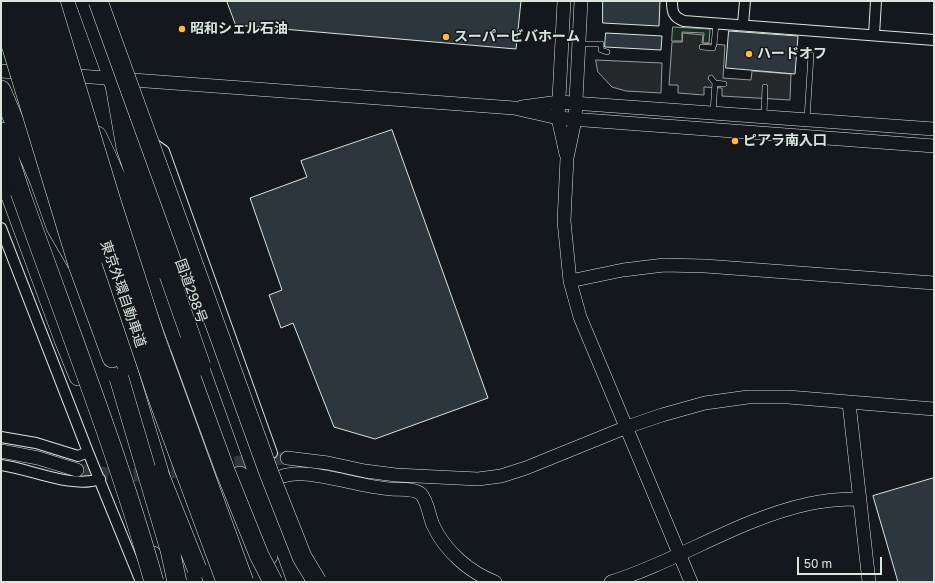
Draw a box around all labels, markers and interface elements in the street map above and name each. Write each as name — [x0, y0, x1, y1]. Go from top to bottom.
place label: 昭和シェル石油 — [190, 21, 288, 37]
marker: 昭和シェル石油 — [177, 24, 187, 34]
place label: スーパービバホーム — [454, 29, 580, 45]
marker: スーパービバホーム — [441, 32, 451, 42]
place label: ハードオフ — [757, 46, 827, 62]
marker: ハードオフ — [744, 49, 754, 59]
place label: ピアラ南入口 — [743, 133, 827, 149]
marker: ピアラ南入口 — [730, 136, 740, 146]
street label: 東京外環自動車道 — [97, 238, 149, 350]
street label: 国道298号 — [172, 257, 210, 325]
scale bar — [799, 549, 884, 575]
text: 50 m — [804, 556, 832, 571]

